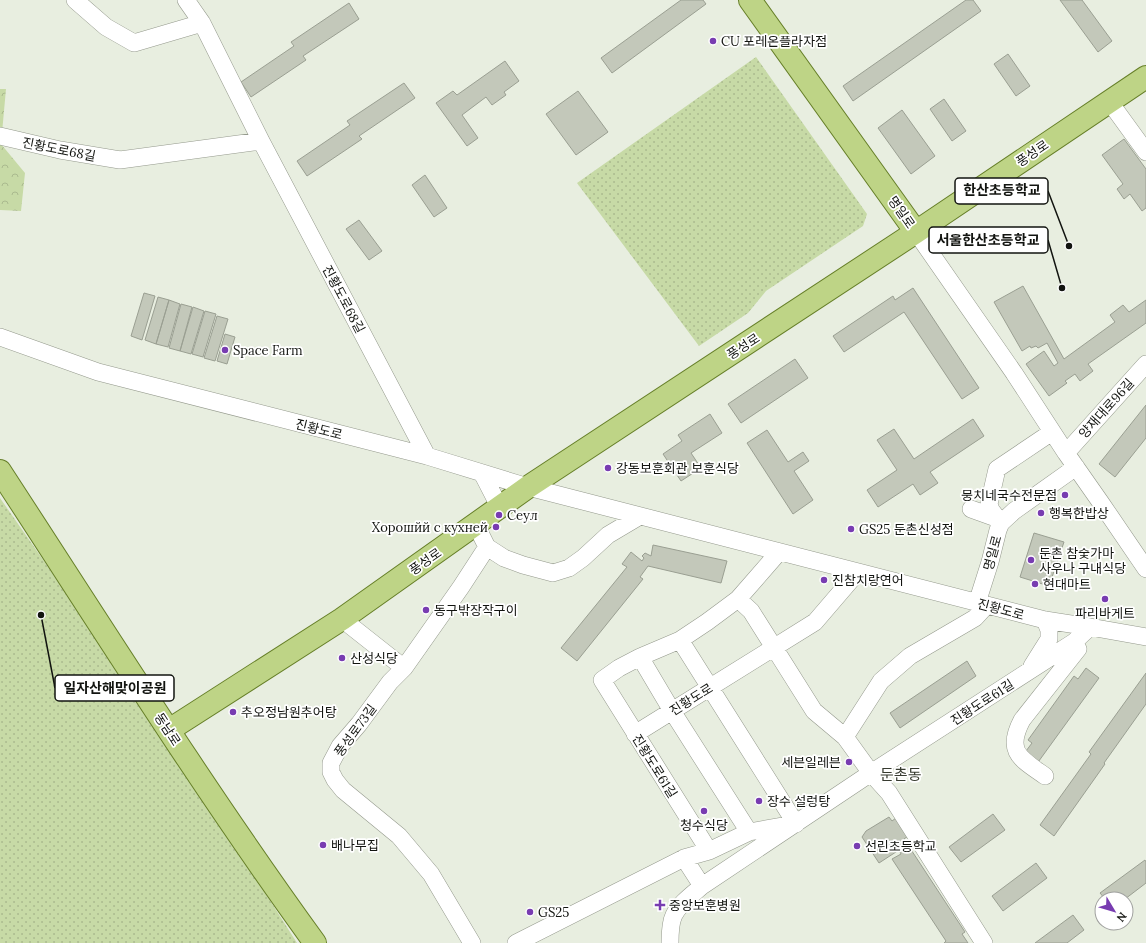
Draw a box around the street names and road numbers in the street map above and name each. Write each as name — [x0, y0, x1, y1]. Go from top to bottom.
street label: 진황도로68길 — [21, 134, 97, 165]
street label: 풍성로 — [1013, 136, 1052, 170]
street label: 명일로 — [884, 193, 919, 232]
street label: 진황도로68길 — [319, 262, 369, 336]
street label: 풍성로 — [724, 330, 763, 363]
street label: 양재대로96길 — [1075, 375, 1138, 442]
street label: 진황도로 — [294, 415, 344, 444]
street label: 명일로 — [980, 534, 1005, 573]
street label: 풍성로 — [406, 544, 445, 579]
street label: 진황도로 — [976, 595, 1026, 624]
street label: 진황도로61길 — [947, 676, 1017, 729]
street label: 진황도로 — [666, 680, 716, 719]
street label: 풍성로73길 — [331, 701, 380, 760]
street label: 동남로 — [151, 710, 184, 749]
street label: 진황도로61길 — [628, 731, 681, 801]

